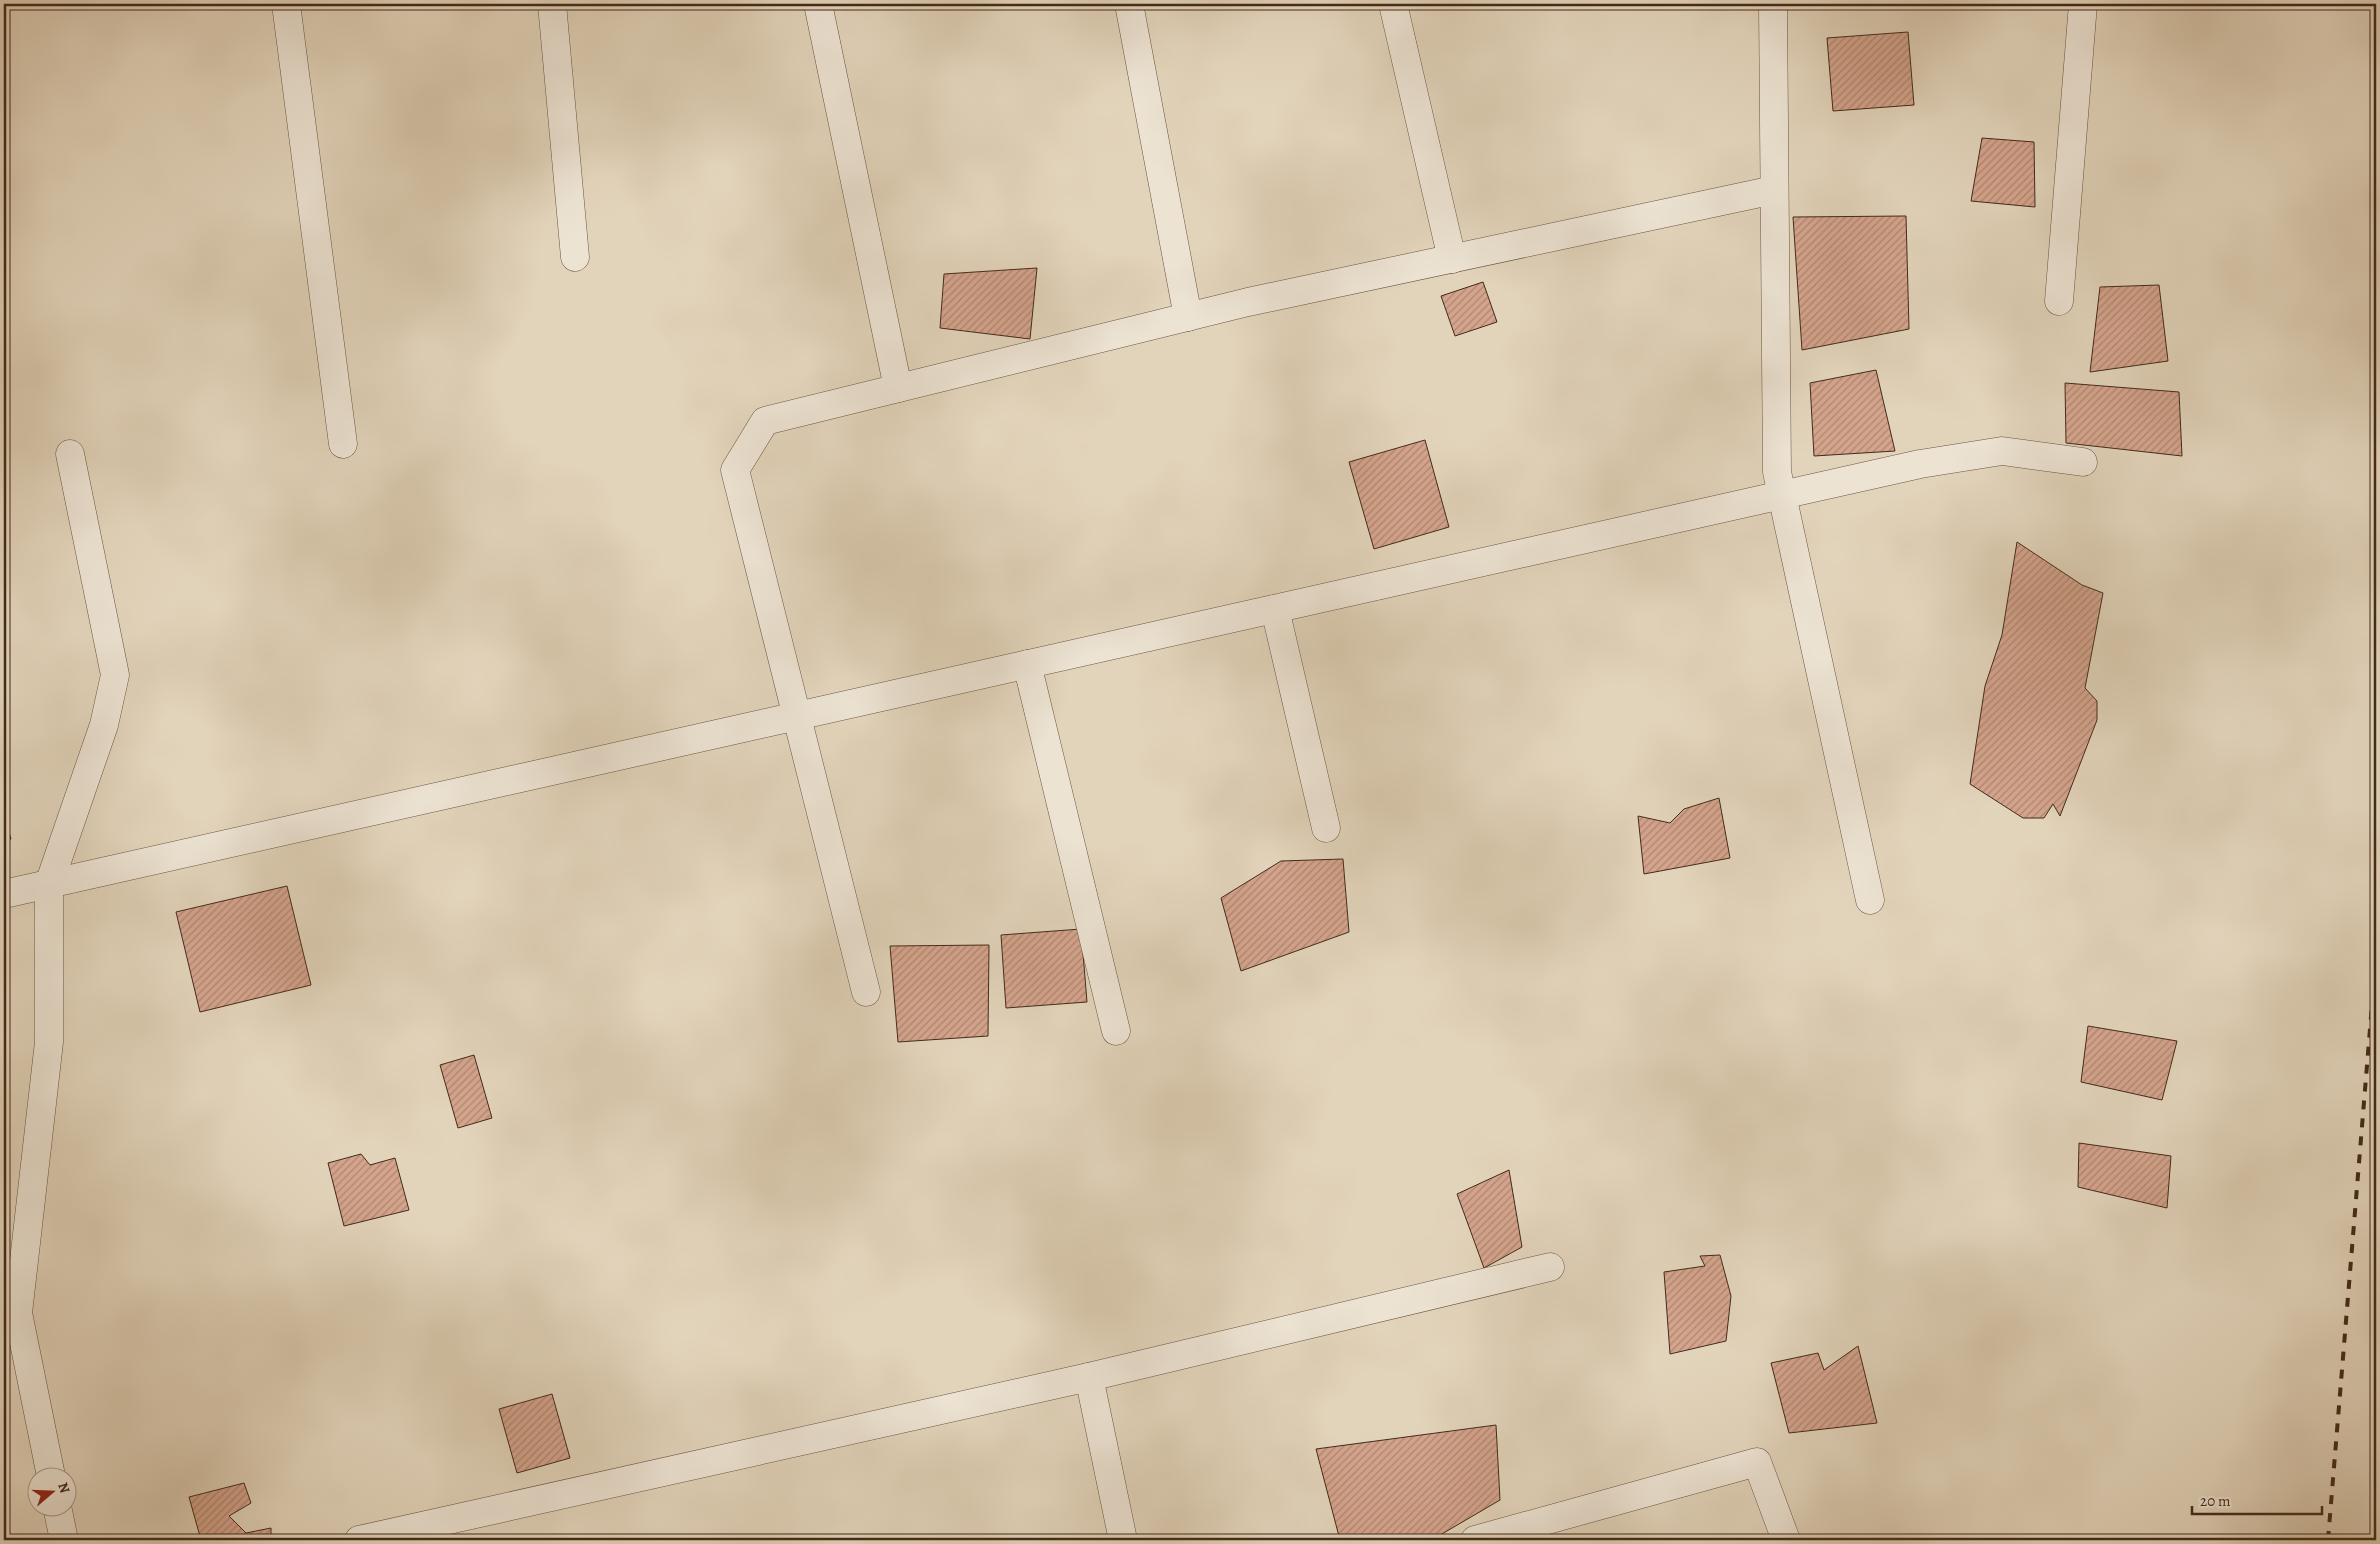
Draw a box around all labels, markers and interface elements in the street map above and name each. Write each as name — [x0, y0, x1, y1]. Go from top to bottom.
north arrow — [28, 1466, 78, 1516]
text: N — [53, 1480, 74, 1496]
scale bar — [2192, 1484, 2322, 1516]
text: 20 m — [2200, 1491, 2231, 1511]

